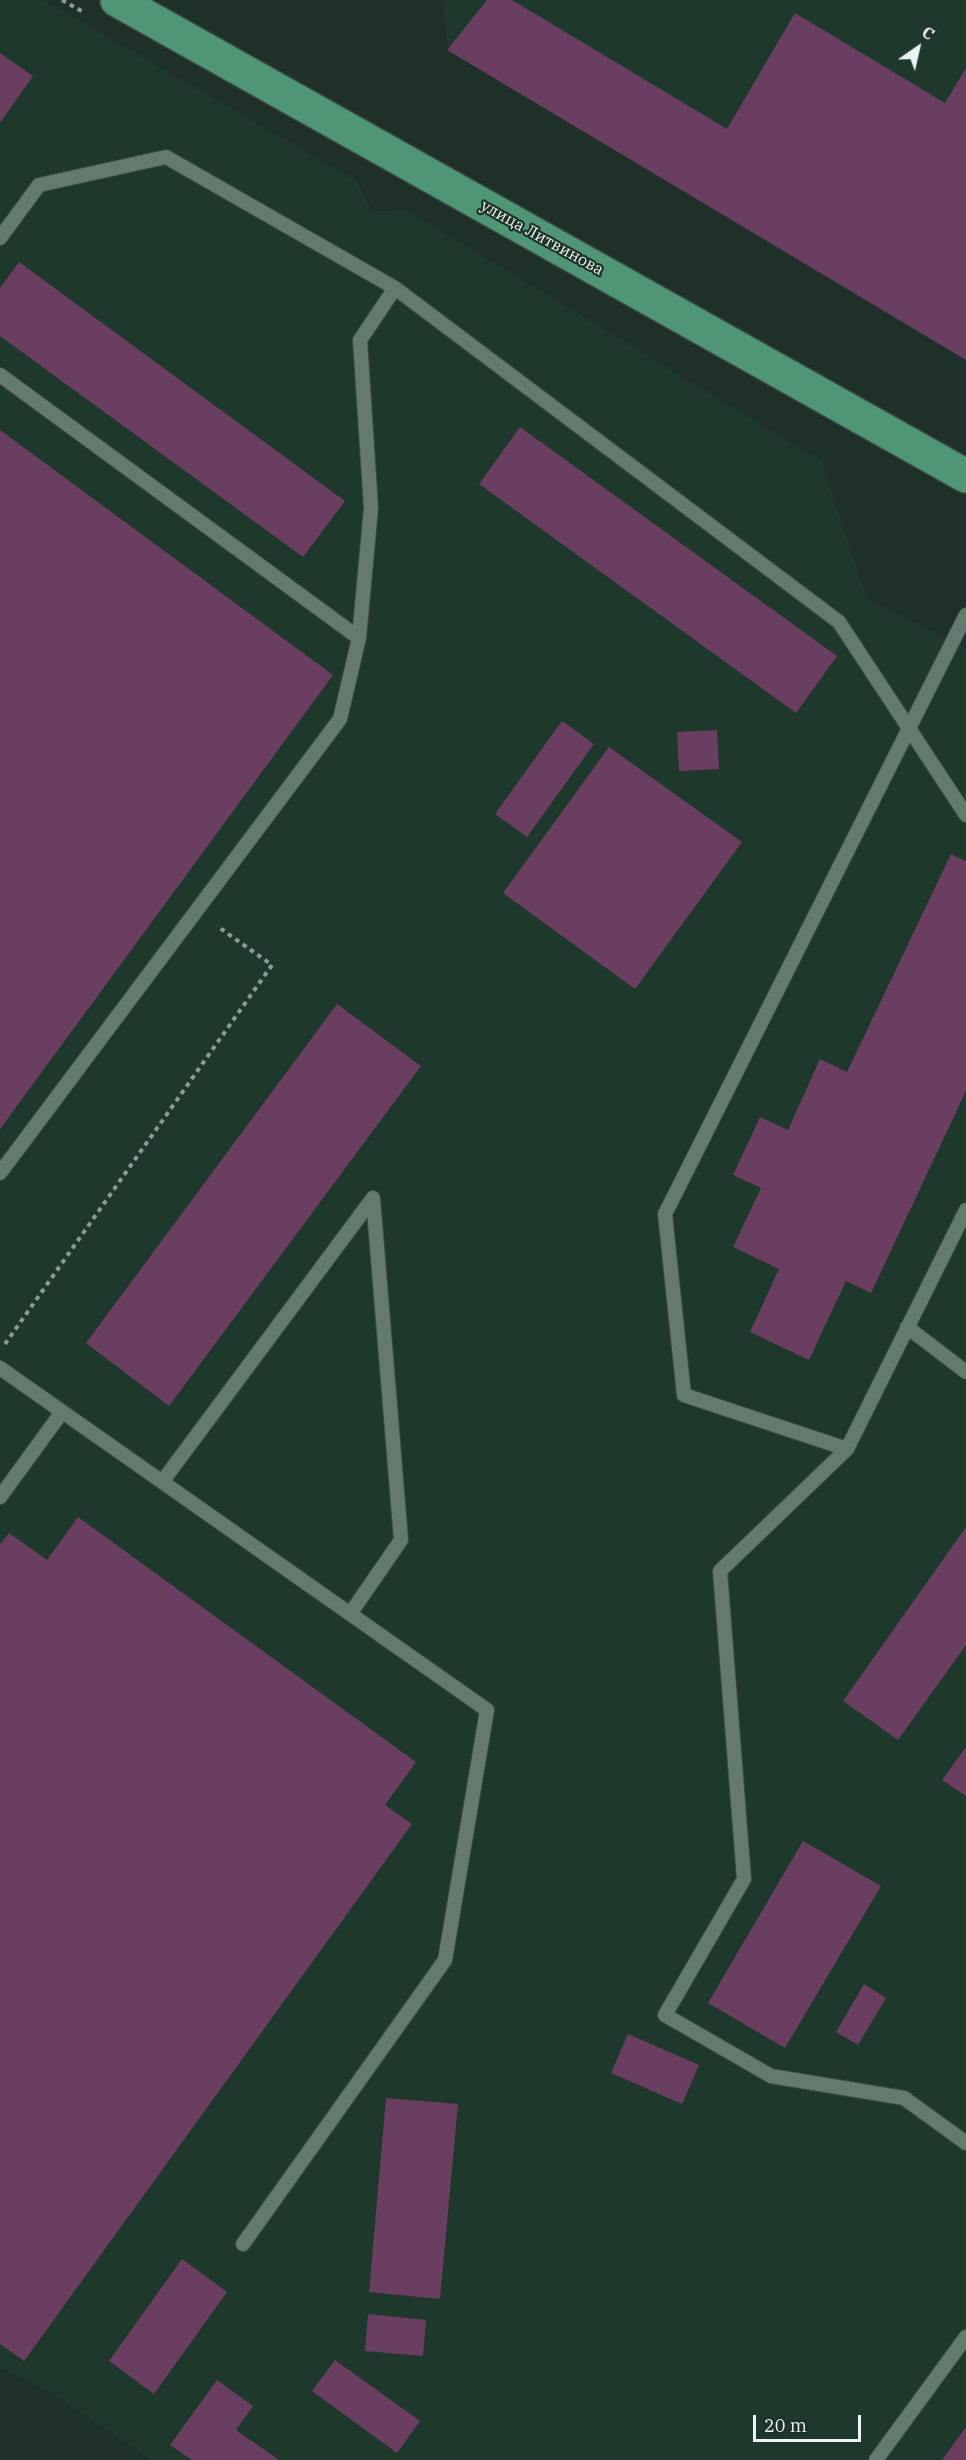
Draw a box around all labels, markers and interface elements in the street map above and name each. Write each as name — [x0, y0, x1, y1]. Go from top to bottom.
north arrow — [888, 18, 948, 78]
text: С — [918, 22, 938, 44]
street label: улица Литвинова — [477, 196, 607, 280]
scale bar — [756, 2403, 864, 2441]
text: 20 m — [764, 2414, 807, 2437]

